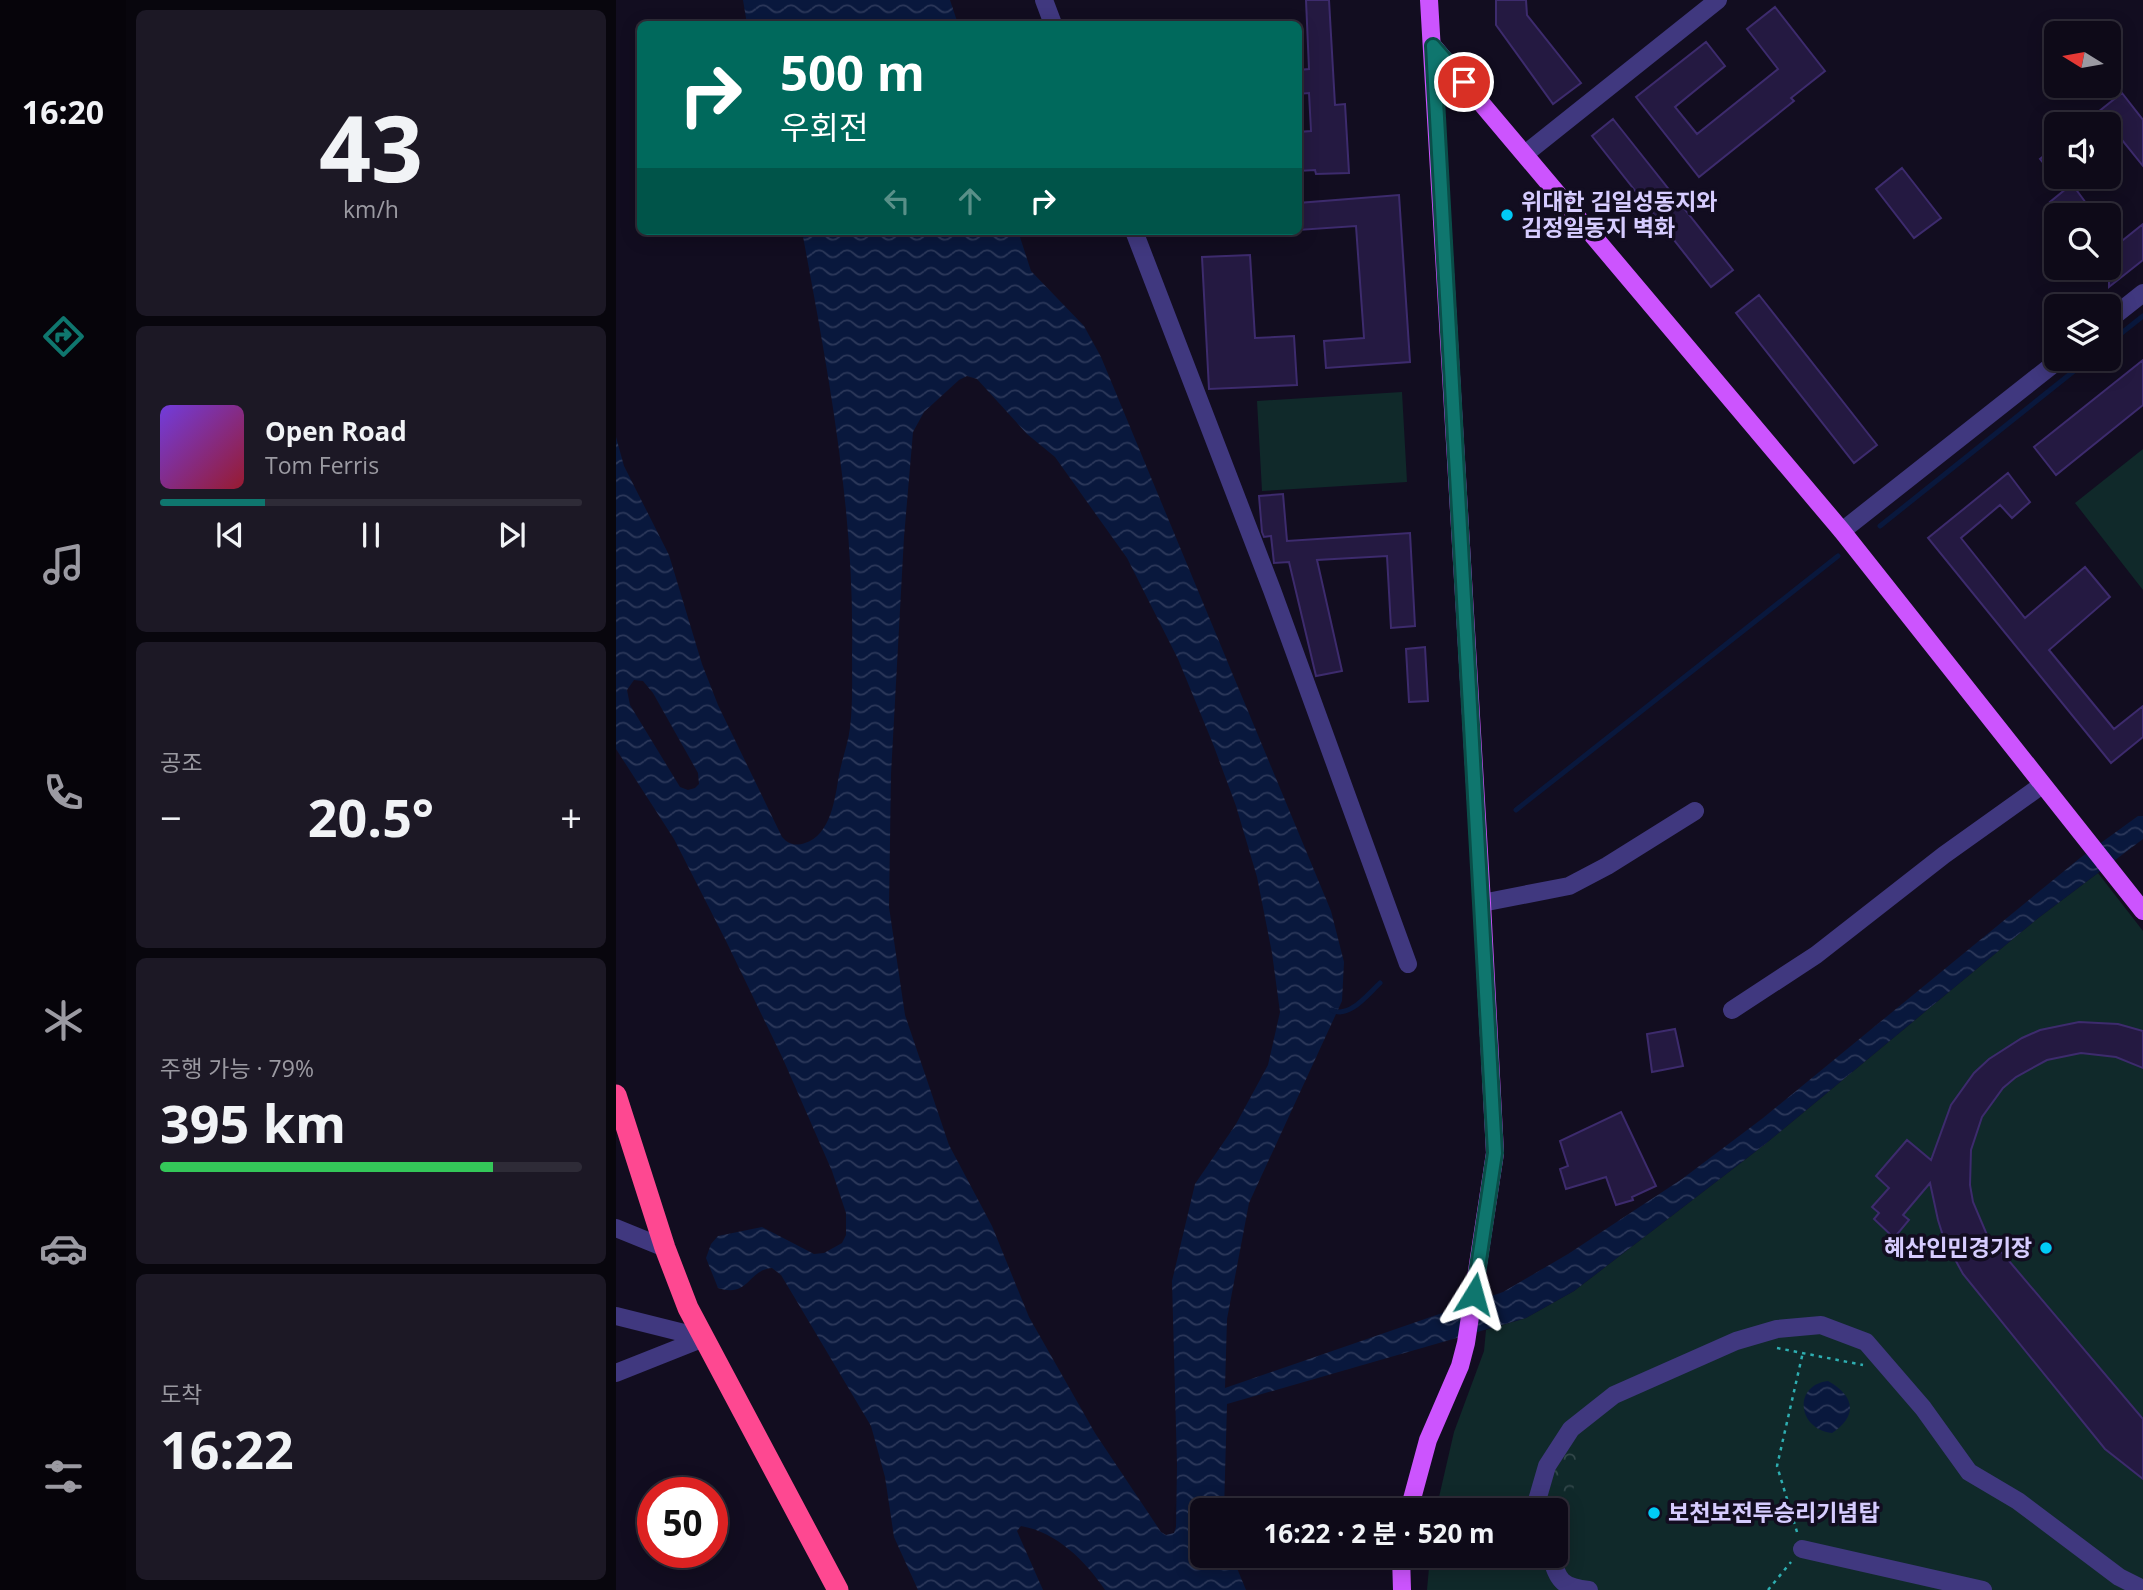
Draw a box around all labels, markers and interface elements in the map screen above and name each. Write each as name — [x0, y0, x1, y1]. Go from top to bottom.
north arrow — [2044, 21, 2121, 98]
map controls — [2044, 21, 2121, 371]
text: 500 m — [780, 39, 925, 105]
icon: right — [665, 49, 756, 140]
pin — [1434, 52, 1494, 112]
icon: arrive — [1445, 63, 1483, 101]
text: 43 — [319, 85, 423, 209]
text: 16:20 — [22, 90, 104, 133]
text: 우회전 — [780, 105, 868, 148]
button: sound — [2044, 112, 2121, 189]
icon: left — [878, 182, 916, 220]
icon: ahead — [951, 182, 989, 220]
icon: right — [1024, 182, 1062, 220]
place label: 위대한 김일성동지와 김정일동지 벽화 — [1521, 185, 1717, 243]
text: km/h — [343, 193, 399, 225]
button: search — [2044, 203, 2121, 280]
marker: 위대한 김일성동지와 김정일동지 벽화 — [1499, 207, 1515, 223]
button: layers — [2044, 294, 2121, 371]
icon: directions — [39, 312, 88, 361]
text: Open Road — [265, 413, 407, 449]
text: Tom Ferris — [265, 449, 379, 481]
icon: previous — [211, 516, 249, 554]
icon: pause — [352, 516, 390, 554]
icon: next — [493, 516, 531, 554]
icon: music — [39, 540, 88, 589]
text: 공조 — [160, 746, 202, 778]
icon: phone — [39, 768, 88, 817]
text: 20.5° — [308, 781, 434, 852]
text: − — [160, 791, 182, 843]
text: + — [560, 791, 582, 843]
icon: climate — [39, 996, 88, 1045]
text: 주행 가능 · 79% — [160, 1052, 314, 1084]
text: 395 km — [160, 1087, 346, 1158]
icon: car — [39, 1224, 88, 1273]
place label: 혜산인민경기장 — [1884, 1231, 2032, 1263]
marker: 혜산인민경기장 — [2038, 1240, 2054, 1256]
position arrow — [1437, 1257, 1511, 1331]
text: 도착 — [160, 1378, 202, 1410]
text: 16:22 — [160, 1413, 294, 1484]
icon: filters — [39, 1452, 88, 1501]
speed limit sign: 50 — [637, 1477, 728, 1568]
place label: 보천보전투승리기념탑 — [1668, 1496, 1880, 1528]
marker: 보천보전투승리기념탑 — [1646, 1505, 1662, 1521]
text: 16:22 · 2 분 · 520 m — [1263, 1515, 1495, 1551]

